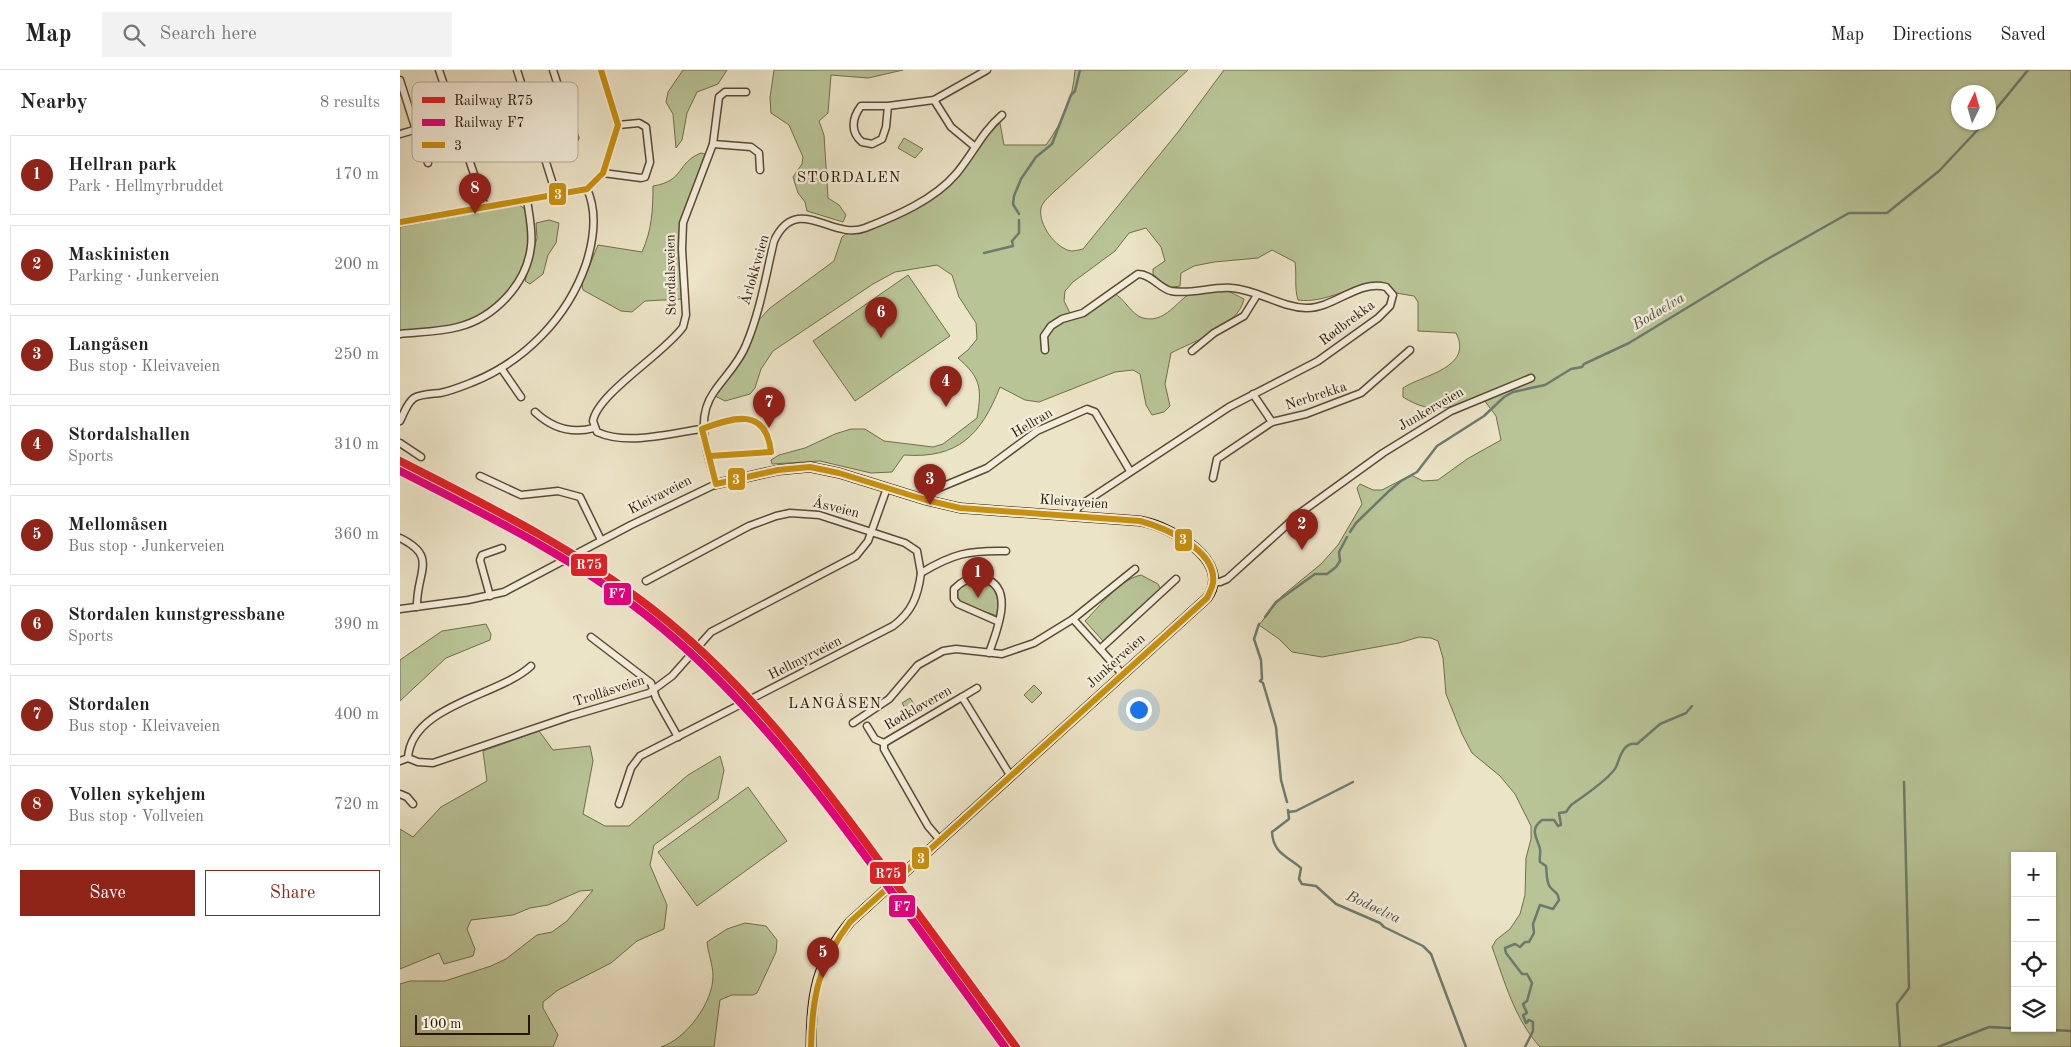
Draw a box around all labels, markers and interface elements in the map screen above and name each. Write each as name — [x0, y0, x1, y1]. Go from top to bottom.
search box — [102, 12, 452, 57]
icon: search — [120, 21, 148, 49]
text: Map — [25, 23, 72, 47]
text: Search here — [160, 25, 257, 44]
text: Map — [1831, 26, 1864, 44]
text: Directions — [1892, 26, 1972, 44]
text: Saved — [2000, 26, 2046, 44]
legend — [412, 82, 578, 162]
north arrow — [1951, 85, 1996, 130]
text: Nearby — [20, 92, 88, 113]
text: Railway R75 — [454, 94, 533, 108]
text: 8 results — [320, 95, 380, 111]
text: Railway F7 — [454, 116, 525, 130]
text: 3 — [454, 139, 462, 153]
text: Hellran park — [68, 156, 177, 175]
text: 1 — [32, 167, 42, 183]
text: 170 m — [334, 167, 379, 183]
district label: STORDALEN — [797, 171, 901, 186]
pin: 8 — [459, 173, 491, 214]
text: Park · Hellmyrbruddet — [68, 179, 224, 195]
line badge: 3 — [548, 182, 567, 206]
text: 3 — [554, 188, 562, 202]
street label: Årlokkveien — [734, 232, 772, 307]
street label: Stordalsveien — [663, 234, 679, 316]
text: Maskinisten — [68, 246, 170, 265]
text: 2 — [32, 257, 42, 273]
text: 200 m — [334, 257, 379, 273]
text: Parking · Junkerveien — [68, 269, 219, 285]
water label: Bodøelva — [1630, 291, 1688, 334]
pin: 6 — [865, 297, 897, 338]
street label: Rødbrekka — [1317, 298, 1377, 348]
text: Langåsen — [68, 336, 149, 355]
text: 3 — [32, 347, 42, 363]
text: 250 m — [334, 347, 379, 363]
text: Bus stop · Kleivaveien — [68, 359, 220, 375]
pin: 4 — [930, 366, 962, 407]
street label: Nerbrekka — [1283, 379, 1349, 413]
street label: Junkerveien — [1396, 384, 1466, 433]
pin: 7 — [753, 387, 785, 428]
street label: Hellran — [1009, 405, 1055, 441]
text: Stordalshallen — [68, 426, 190, 445]
text: 4 — [32, 437, 42, 453]
text: 310 m — [334, 437, 379, 453]
text: Sports — [68, 449, 113, 465]
pin: 3 — [914, 464, 946, 505]
line badge: 3 — [727, 467, 746, 491]
street label: Kleivaveien — [626, 473, 694, 517]
text: 3 — [732, 473, 740, 487]
street label: Åsveien — [811, 492, 862, 521]
street label: Kleivaveien — [1039, 493, 1109, 511]
pin: 2 — [1286, 509, 1318, 550]
text: Mellomåsen — [68, 516, 168, 535]
text: 5 — [32, 527, 42, 543]
text: 360 m — [334, 527, 379, 543]
line badge: 3 — [1174, 528, 1193, 552]
text: 3 — [1179, 533, 1187, 547]
text: Bus stop · Junkerveien — [68, 539, 225, 555]
line badge: R75 — [570, 553, 608, 577]
pin: 1 — [962, 557, 994, 598]
text: R75 — [576, 558, 602, 572]
line badge: F7 — [603, 582, 632, 606]
text: F7 — [608, 587, 626, 601]
text: Stordalen kunstgressbane — [68, 606, 285, 625]
text: 6 — [32, 617, 42, 633]
text: 390 m — [334, 617, 379, 633]
text: Sports — [68, 629, 113, 645]
street label: Junkerveien — [1084, 631, 1148, 691]
street label: Hellmyrveien — [766, 633, 844, 682]
street label: Trollåsveien — [572, 673, 647, 709]
street label: Rødkløveren — [882, 683, 954, 733]
district label: LANGÅSEN — [788, 693, 882, 712]
text: Stordalen — [68, 696, 150, 715]
your location — [1126, 697, 1152, 723]
text: 7 — [32, 707, 42, 723]
text: 400 m — [334, 707, 379, 723]
text: Bus stop · Kleivaveien — [68, 719, 220, 735]
text: Vollen sykehjem — [68, 786, 206, 805]
text: 8 — [32, 797, 42, 813]
text: 720 m — [334, 797, 379, 813]
text: Bus stop · Vollveien — [68, 809, 204, 825]
line badge: 3 — [911, 846, 930, 870]
text: 3 — [917, 852, 925, 866]
map controls — [2011, 852, 2056, 1032]
button: + — [2011, 852, 2056, 897]
line badge: R75 — [869, 861, 907, 885]
text: R75 — [875, 867, 901, 881]
button: Save — [20, 870, 195, 916]
button: Share — [205, 870, 380, 916]
water label: Bodøelva — [1343, 889, 1402, 927]
line badge: F7 — [888, 894, 916, 918]
button: − — [2011, 897, 2056, 942]
text: F7 — [893, 900, 911, 914]
pin: 5 — [807, 937, 839, 978]
button: locate — [2011, 942, 2056, 987]
button: layers — [2011, 987, 2056, 1032]
scale bar — [415, 1012, 530, 1035]
text: 100 m — [422, 1017, 461, 1031]

